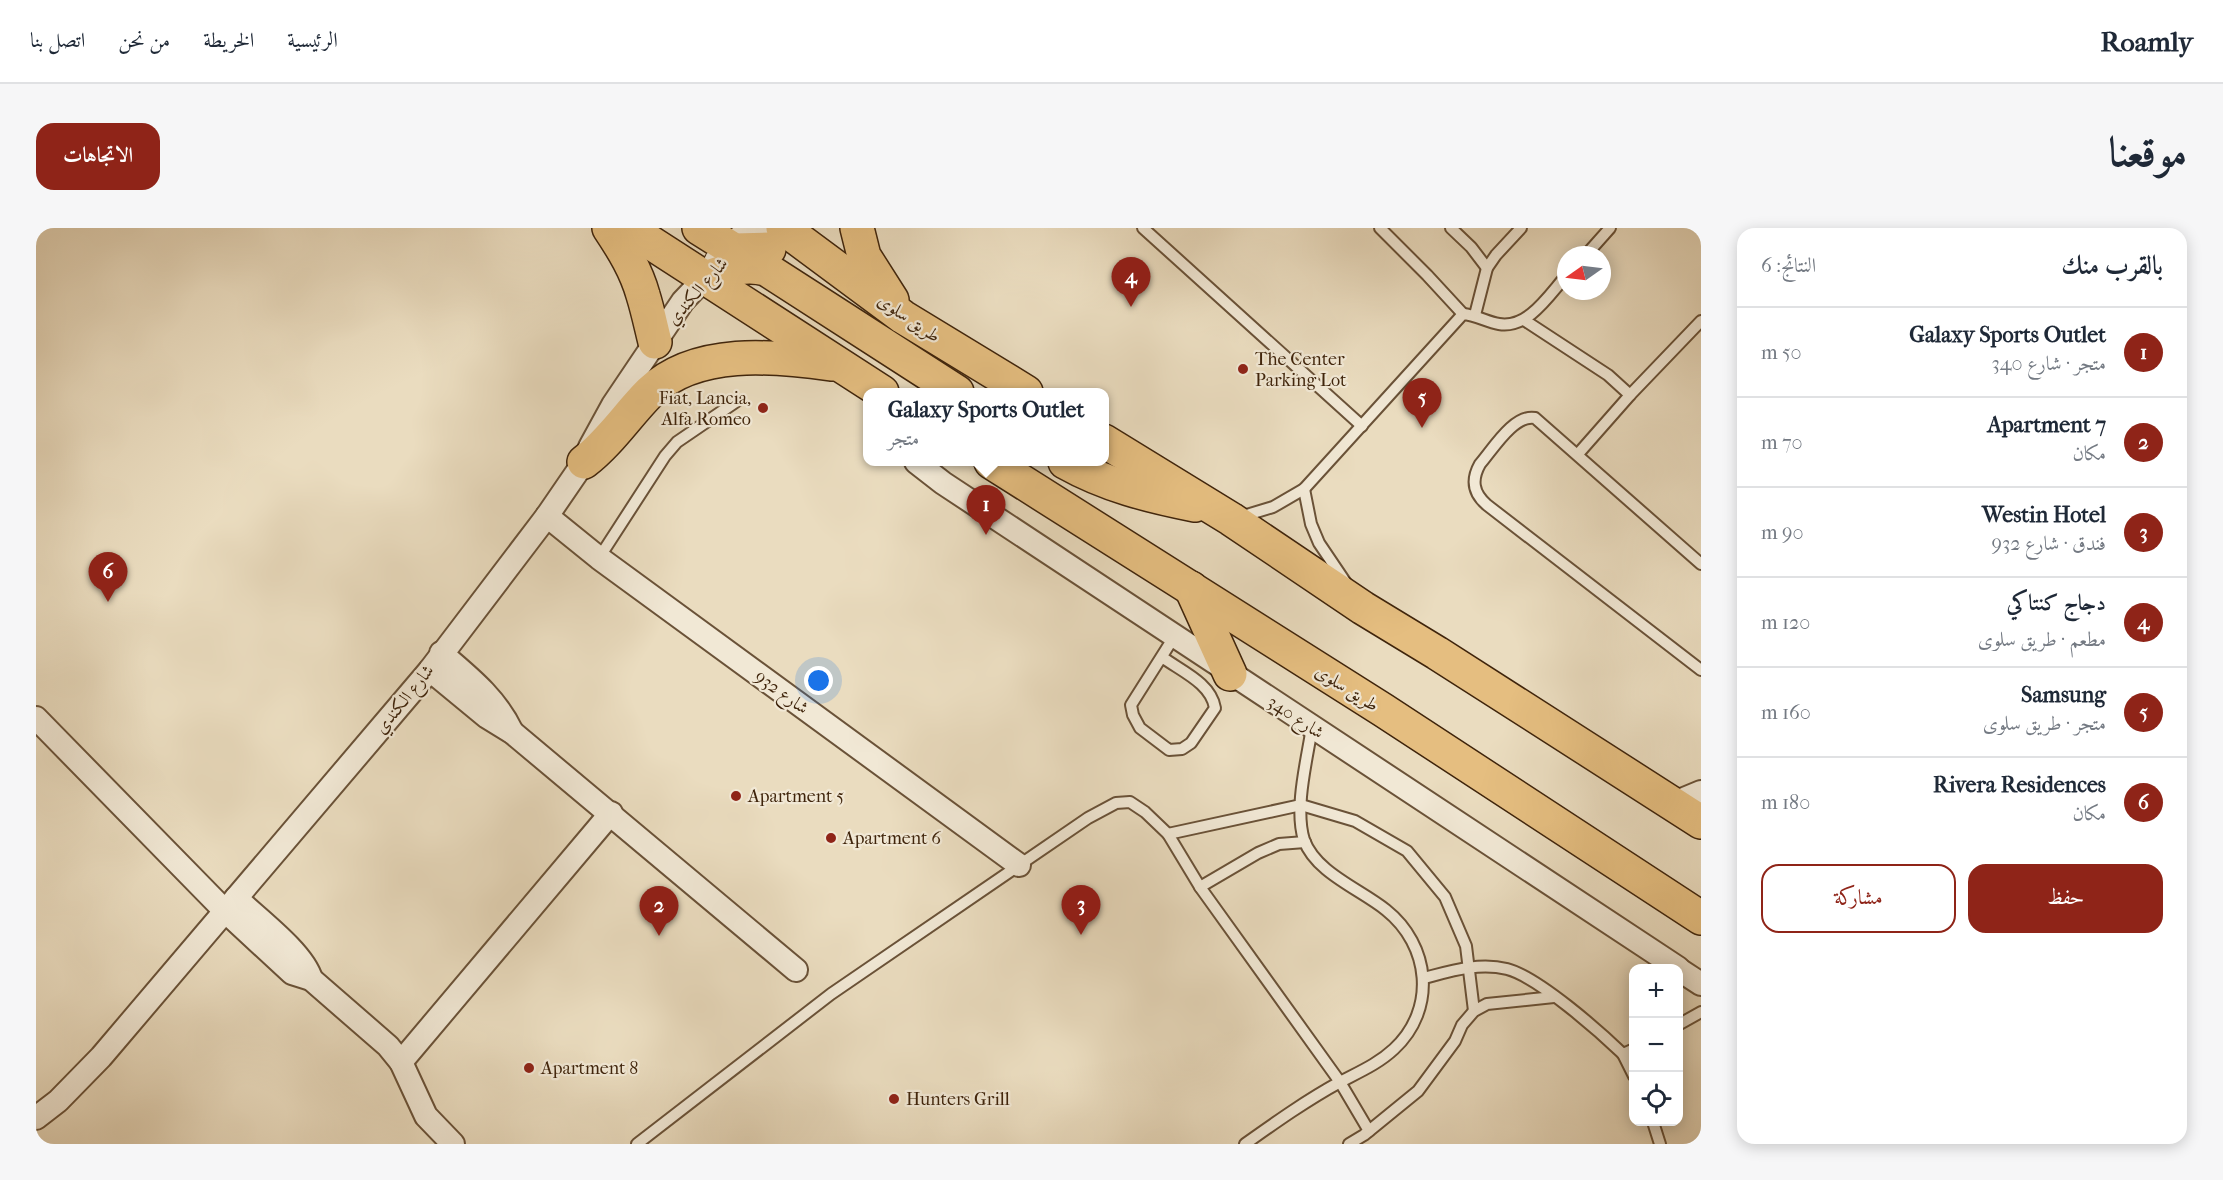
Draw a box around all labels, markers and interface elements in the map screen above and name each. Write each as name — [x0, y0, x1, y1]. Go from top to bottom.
text: Roamly — [2101, 25, 2193, 58]
text: اتصل بنا — [30, 28, 85, 52]
text: من نحن — [118, 28, 170, 52]
text: الخريطة — [203, 28, 254, 52]
text: الرئيسية — [287, 28, 338, 52]
button: الاتجاهات — [36, 123, 160, 190]
text: موقعنا — [2109, 128, 2187, 177]
north arrow — [1557, 246, 1611, 300]
text: بالقرب منك — [2061, 250, 2163, 281]
street label: شارع الكندي — [662, 253, 735, 332]
text: النتائج: 6 — [1761, 254, 1816, 277]
pin: 4 — [1112, 257, 1150, 307]
street label: طريق سلوى — [873, 290, 944, 348]
text: Galaxy Sports Outlet — [1909, 322, 2106, 348]
text: 50 m — [1761, 341, 1802, 364]
text: 1 — [2140, 341, 2147, 364]
place label: The Center Parking Lot — [1255, 349, 1347, 391]
text: متجر · شارع 340 — [1992, 352, 2106, 375]
marker: The Center Parking Lot — [1236, 362, 1250, 376]
pin: 5 — [1402, 378, 1442, 428]
place label: Fiat, Lancia, Alfa Romeo — [659, 388, 751, 430]
popup — [863, 388, 1109, 466]
text: Galaxy Sports Outlet — [888, 397, 1084, 423]
marker: Fiat, Lancia, Alfa Romeo — [756, 401, 770, 415]
text: Apartment 7 — [1987, 412, 2106, 438]
text: متجر — [888, 427, 919, 450]
text: 70 m — [1761, 431, 1803, 454]
text: 2 — [2138, 431, 2149, 454]
text: مكان — [2072, 442, 2106, 465]
pin: 1 — [966, 486, 1006, 535]
text: Westin Hotel — [1982, 502, 2106, 528]
text: 90 m — [1761, 521, 1803, 544]
text: 3 — [2139, 521, 2148, 544]
text: فندق · شارع 932 — [1991, 532, 2106, 555]
pin: 6 — [88, 552, 128, 602]
text: دجاج كنتاكي — [2007, 590, 2106, 616]
text: 120 m — [1761, 611, 1810, 634]
text: 4 — [2138, 611, 2149, 634]
text: مطعم · طريق سلوى — [1978, 628, 2106, 651]
street label: شارع الكندي — [370, 661, 442, 741]
street label: طريق سلوى — [1311, 661, 1382, 717]
street label: شارع 932 — [748, 666, 813, 722]
your location — [804, 666, 833, 695]
text: Samsung — [2021, 682, 2106, 708]
street label: شارع 340 — [1261, 691, 1328, 747]
text: 160 m — [1761, 701, 1811, 724]
text: 5 — [2139, 701, 2148, 724]
text: متجر · طريق سلوى — [1983, 712, 2106, 735]
text: Rivera Residences — [1933, 772, 2106, 798]
place label: Apartment 5 — [747, 786, 844, 807]
marker: Apartment 5 — [729, 789, 743, 803]
text: 180 m — [1761, 791, 1810, 814]
text: 6 — [2138, 791, 2149, 814]
text: مكان — [2072, 802, 2106, 825]
place label: Apartment 6 — [842, 828, 941, 849]
marker: Apartment 6 — [824, 831, 838, 845]
button: مشاركة — [1761, 864, 1956, 933]
button: حفظ — [1968, 864, 2163, 933]
pin: 2 — [640, 886, 678, 936]
pin: 3 — [1062, 886, 1100, 935]
map controls — [1629, 964, 1683, 1126]
button: + — [1629, 964, 1683, 1018]
button: − — [1629, 1018, 1683, 1072]
place label: Apartment 8 — [540, 1058, 638, 1079]
marker: Apartment 8 — [522, 1061, 536, 1075]
button: locate — [1629, 1072, 1683, 1126]
place label: Hunters Grill — [906, 1089, 1010, 1110]
marker: Hunters Grill — [887, 1092, 901, 1106]

